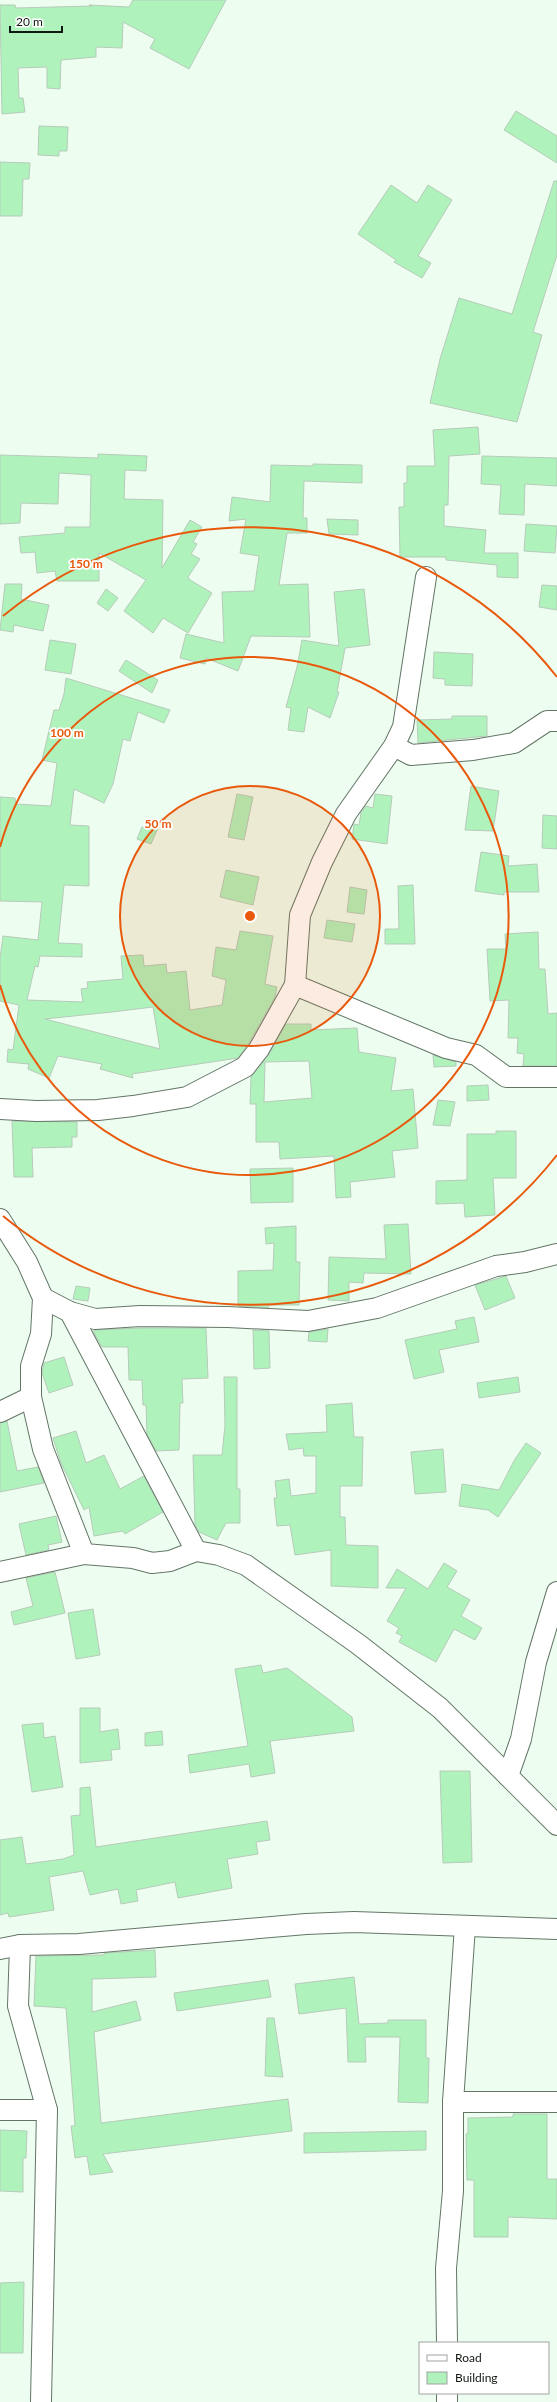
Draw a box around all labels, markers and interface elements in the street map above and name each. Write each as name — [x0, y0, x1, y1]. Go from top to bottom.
scale bar — [10, 8, 62, 34]
text: 20 m — [16, 14, 43, 29]
text: 150 m — [69, 556, 103, 571]
text: 100 m — [50, 725, 84, 740]
text: 50 m — [145, 816, 171, 831]
centre of rings — [243, 909, 257, 923]
legend — [419, 2342, 549, 2394]
text: Road — [455, 2350, 482, 2365]
text: Building — [455, 2370, 498, 2385]

